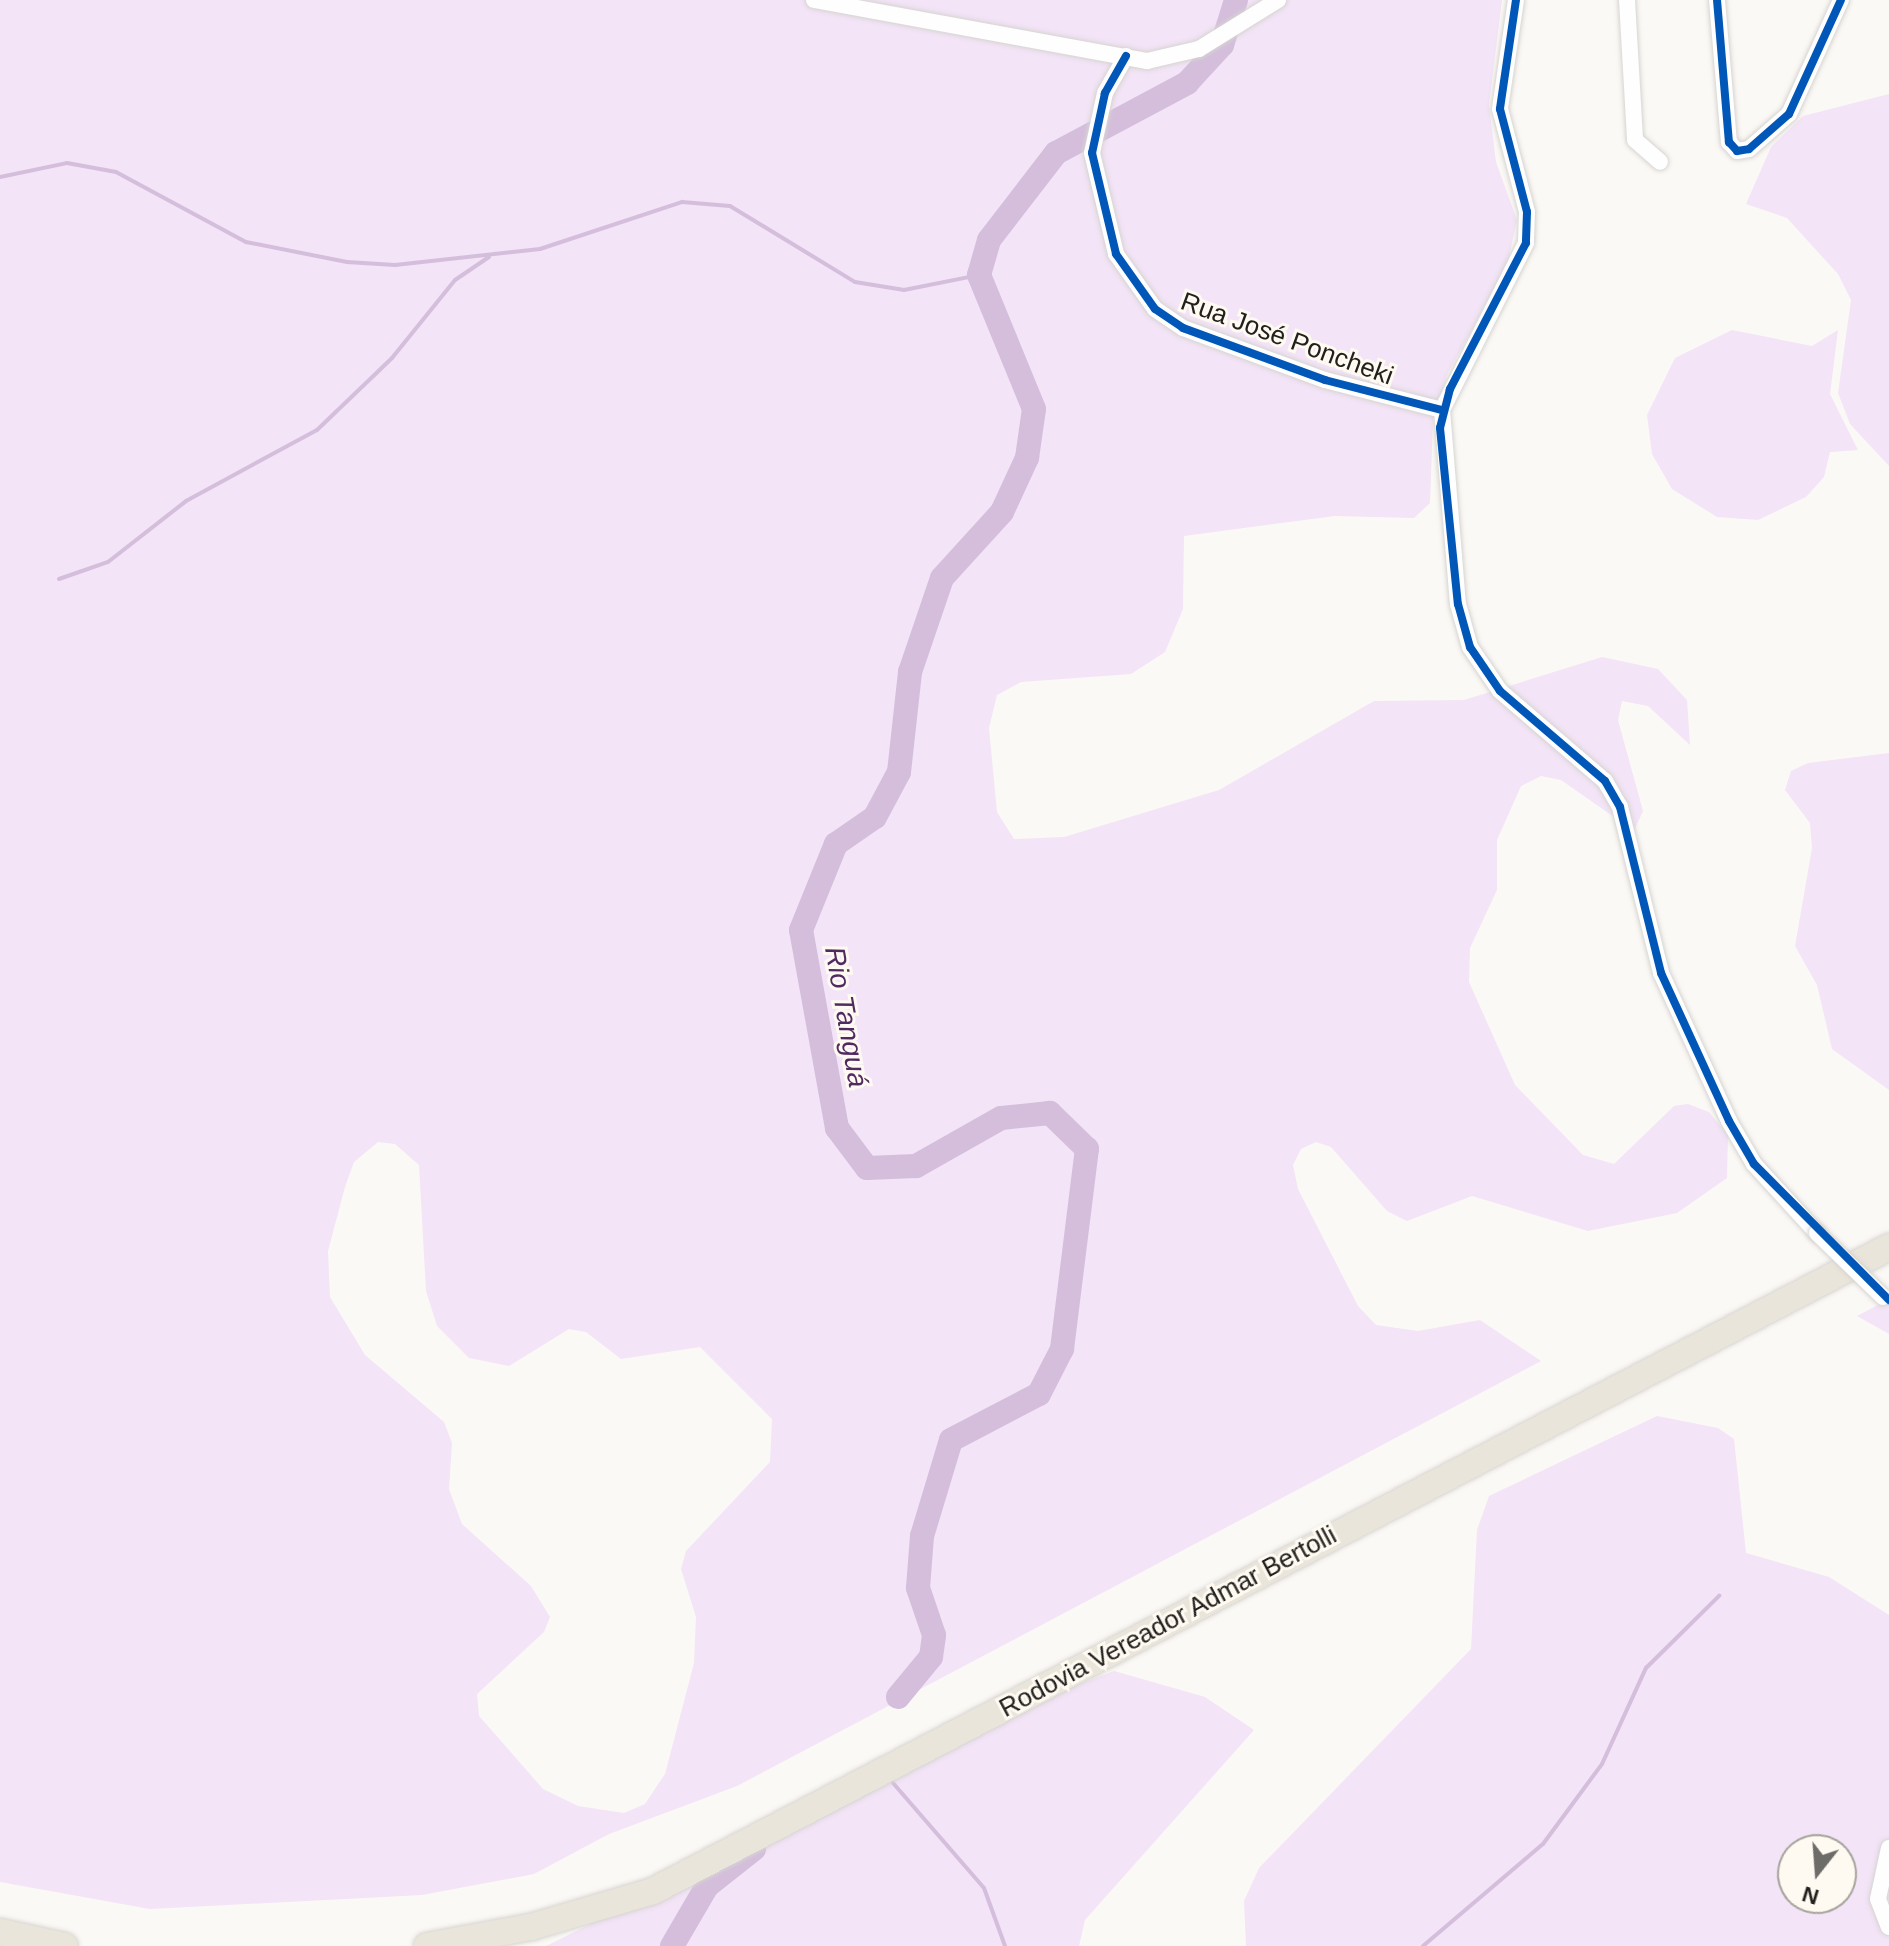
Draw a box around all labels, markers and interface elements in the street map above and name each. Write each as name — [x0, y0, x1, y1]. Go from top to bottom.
street label: Rua José Poncheki — [1176, 286, 1398, 392]
water label: Rio Tanguá — [817, 944, 875, 1090]
street label: Rodovia Vereador Admar Bertolli — [994, 1519, 1342, 1725]
north arrow — [1777, 1834, 1857, 1914]
text: N — [1799, 1881, 1822, 1910]

